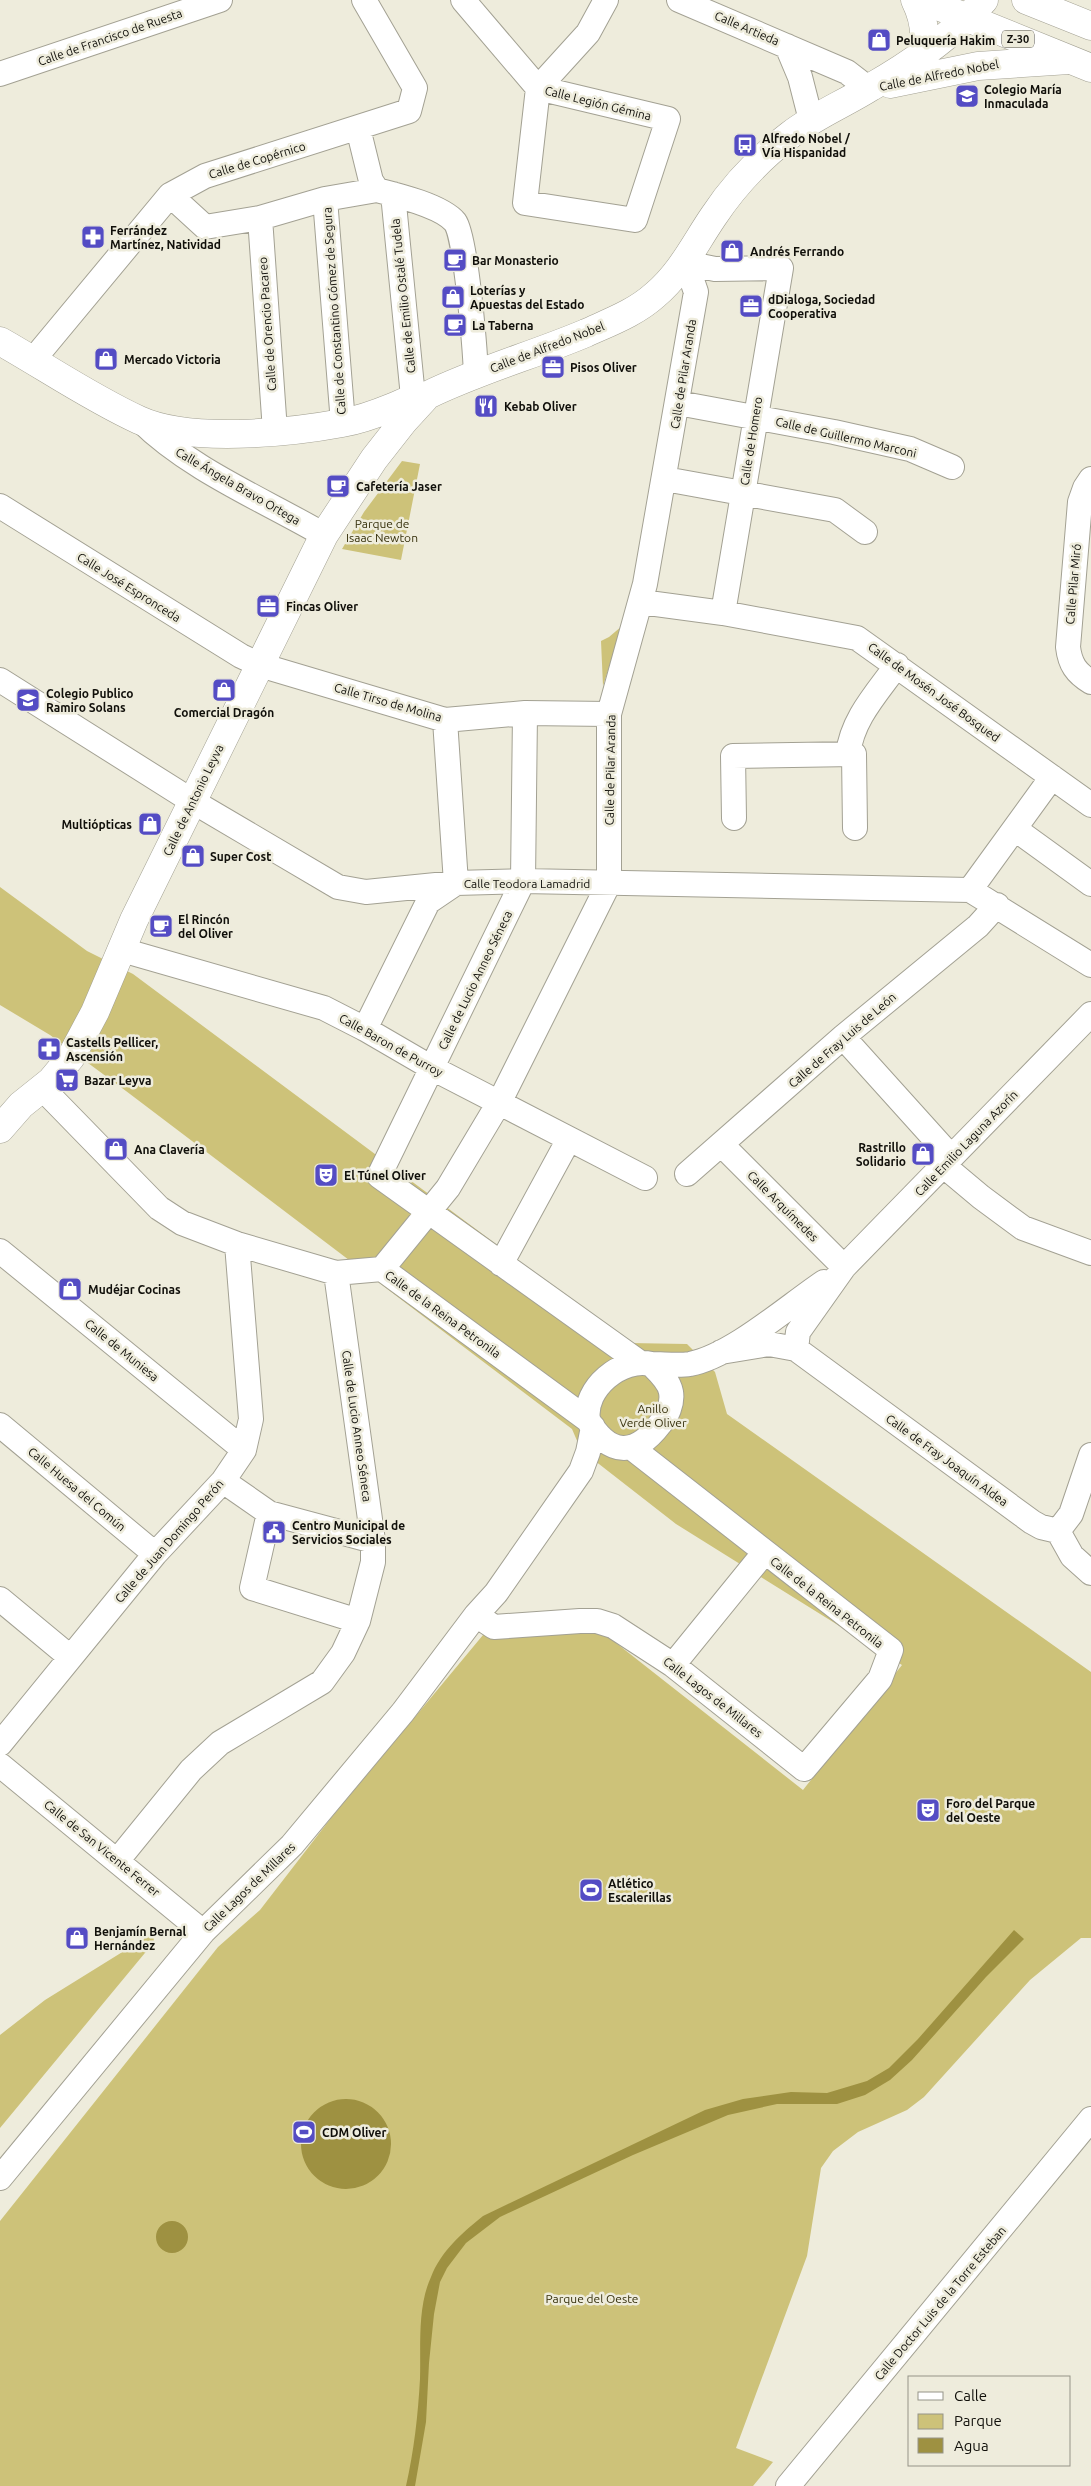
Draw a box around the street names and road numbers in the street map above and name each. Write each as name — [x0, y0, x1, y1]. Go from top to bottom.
street label: Calle de Francisco de Ruesta — [36, 6, 184, 68]
street label: Calle Artieda — [713, 9, 781, 47]
road number: Z-30 — [1002, 30, 1034, 48]
street label: Calle de Alfredo Nobel — [878, 57, 1000, 93]
street label: Calle Legión Gémina — [543, 83, 653, 123]
street label: Calle de Copérnico — [207, 139, 307, 181]
street label: Calle de Constantino Gómez de Segura — [320, 207, 348, 415]
street label: Calle de Emilio Ostalé Tudela — [388, 218, 418, 374]
street label: Calle de Orencio Pacareo — [256, 257, 278, 391]
street label: Calle de Pilar Aranda — [668, 318, 698, 430]
street label: Calle de Alfredo Nobel — [488, 319, 606, 375]
street label: Calle de Homero — [738, 396, 764, 486]
street label: Calle de Guillermo Marconi — [774, 414, 918, 460]
street label: Calle Ángela Bravo Ortega — [173, 445, 303, 527]
street label: Calle Pilar Miró — [1063, 543, 1083, 625]
street label: Calle José Espronceda — [75, 550, 183, 624]
street label: Calle de Mosén José Bosqued — [866, 640, 1002, 744]
street label: Calle Tirso de Molina — [333, 680, 443, 724]
street label: Calle de Pilar Aranda — [603, 714, 617, 826]
street label: Calle de Antonio Leyva — [160, 742, 226, 858]
street label: Calle Teodora Lamadrid — [464, 877, 590, 890]
street label: Calle de Lucio Anneo Séneca — [436, 908, 514, 1052]
street label: Calle de Fray Luis de León — [786, 990, 898, 1090]
street label: Calle Baron de Purroy — [337, 1011, 445, 1079]
street label: Calle Emilio Laguna Azorín — [912, 1088, 1020, 1198]
street label: Calle Arquímedes — [745, 1168, 821, 1244]
street label: Calle de la Reina Petronila — [383, 1268, 503, 1360]
street label: Calle de Muniesa — [83, 1316, 161, 1384]
street label: Calle de Lucio Anneo Séneca — [340, 1349, 374, 1503]
street label: Calle de Fray Joaquín Aldea — [884, 1411, 1010, 1509]
street label: Calle Huesa del Común — [26, 1444, 128, 1534]
street label: Calle de Juan Domingo Perón — [112, 1477, 226, 1605]
street label: Calle de la Reina Petronila — [768, 1554, 886, 1650]
street label: Calle Lagos de Millares — [661, 1654, 765, 1740]
street label: Calle de San Vicente Ferrer — [42, 1797, 163, 1899]
street label: Calle Lagos de Millares — [201, 1840, 297, 1934]
street label: Calle Doctor Luis de la Torre Esteban — [872, 2224, 1008, 2382]

